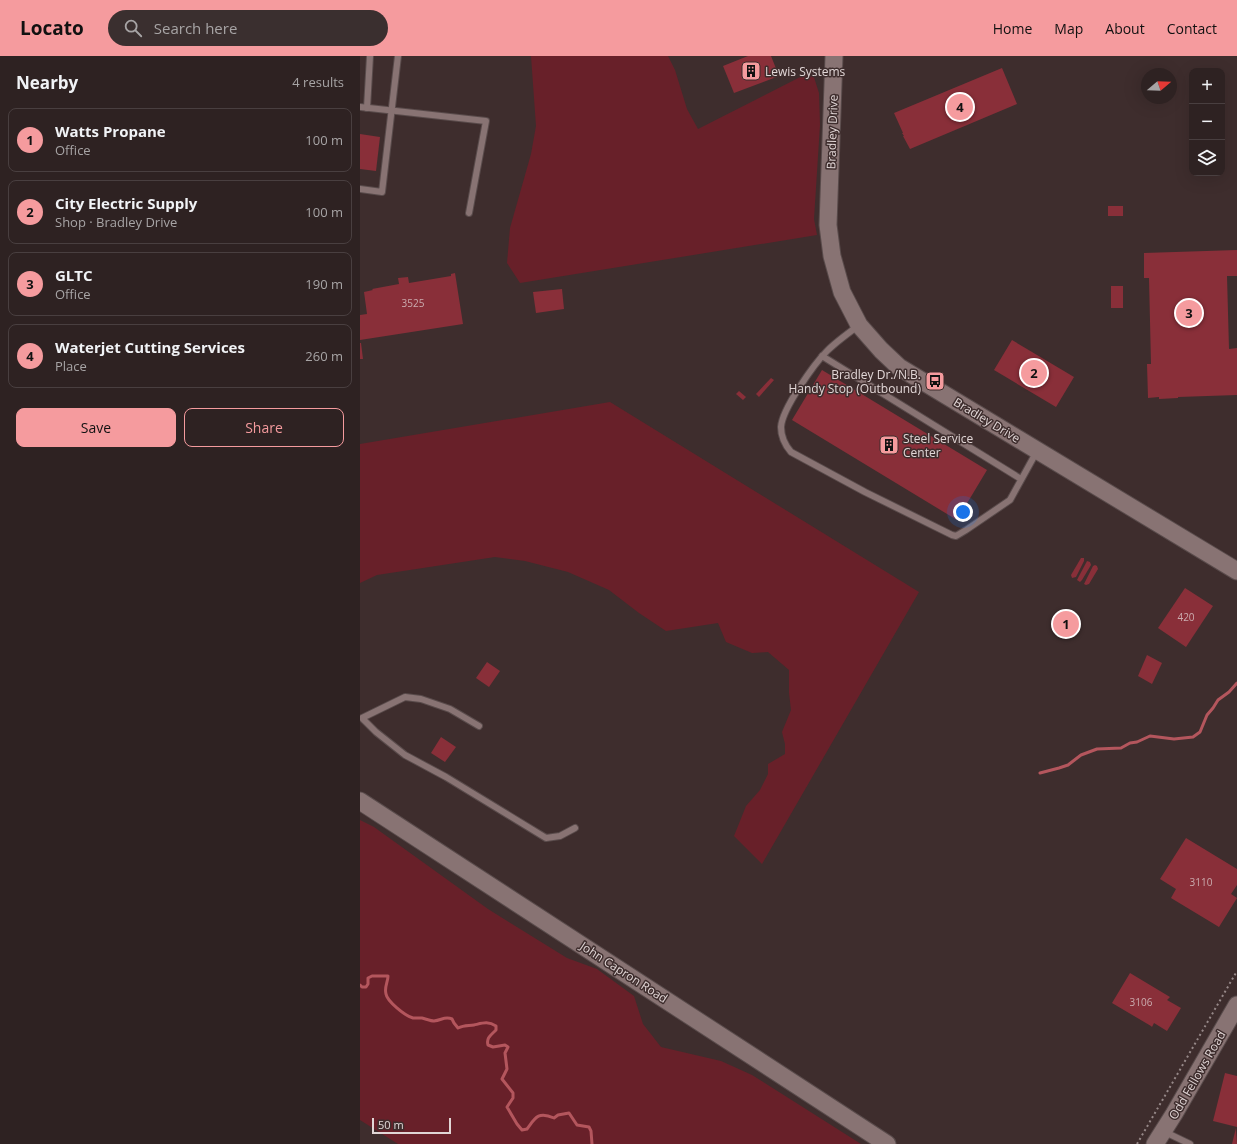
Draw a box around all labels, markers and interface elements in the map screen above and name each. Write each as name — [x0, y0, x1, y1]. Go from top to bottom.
search box — [108, 10, 388, 46]
text: Locato — [20, 15, 84, 41]
icon: search — [122, 17, 144, 39]
text: Search here — [154, 18, 237, 38]
text: Home — [993, 19, 1032, 38]
text: Map — [1054, 19, 1083, 38]
text: About — [1105, 19, 1145, 38]
text: Contact — [1167, 19, 1217, 38]
building icon: Lewis Systems — [740, 60, 762, 82]
place label: Lewis Systems — [765, 63, 846, 80]
north arrow — [1141, 68, 1177, 104]
map controls — [1189, 68, 1225, 176]
button: + — [1189, 68, 1225, 104]
text: Nearby — [16, 71, 78, 94]
text: 4 results — [292, 73, 344, 91]
pin: 4 — [947, 92, 973, 122]
street label: Bradley Drive — [822, 94, 842, 170]
button: − — [1189, 104, 1225, 140]
text: Watts Propane — [55, 121, 166, 141]
text: 1 — [26, 131, 34, 149]
text: 100 m — [305, 131, 343, 149]
button: layers — [1189, 140, 1225, 176]
text: Office — [55, 141, 91, 159]
text: City Electric Supply — [55, 193, 197, 213]
text: 2 — [26, 203, 34, 221]
text: 100 m — [305, 203, 343, 221]
text: Shop · Bradley Drive — [55, 213, 177, 231]
text: GLTC — [55, 265, 93, 285]
text: 3 — [26, 275, 34, 293]
text: 190 m — [305, 275, 343, 293]
text: Office — [55, 285, 91, 303]
house number: 3525 — [402, 296, 425, 310]
pin: 3 — [1176, 298, 1202, 328]
text: Waterjet Cutting Services — [55, 337, 245, 357]
text: 4 — [26, 347, 34, 365]
text: 260 m — [305, 347, 343, 365]
text: Place — [55, 357, 87, 375]
pin: 2 — [1021, 358, 1047, 388]
place label: Bradley Dr./N.B. Handy Stop (Outbound) — [788, 366, 921, 397]
bus stop icon: Bradley Dr./N.B. Handy Stop (Outbound) — [924, 370, 946, 392]
street label: Bradley Drive — [951, 393, 1024, 447]
button: Save — [16, 408, 176, 447]
button: Share — [184, 408, 344, 447]
place label: Steel Service Center — [903, 430, 973, 461]
building icon: Steel Service Center — [878, 434, 900, 456]
your location — [953, 502, 973, 522]
pin: 1 — [1053, 609, 1079, 639]
house number: 420 — [1177, 610, 1195, 624]
house number: 3110 — [1190, 875, 1213, 889]
street label: John Capron Road — [576, 937, 671, 1007]
house number: 3106 — [1130, 995, 1153, 1009]
street label: Odd Fellows Road — [1165, 1027, 1229, 1123]
scale bar — [372, 1116, 451, 1135]
text: 50 m — [378, 1117, 404, 1132]

